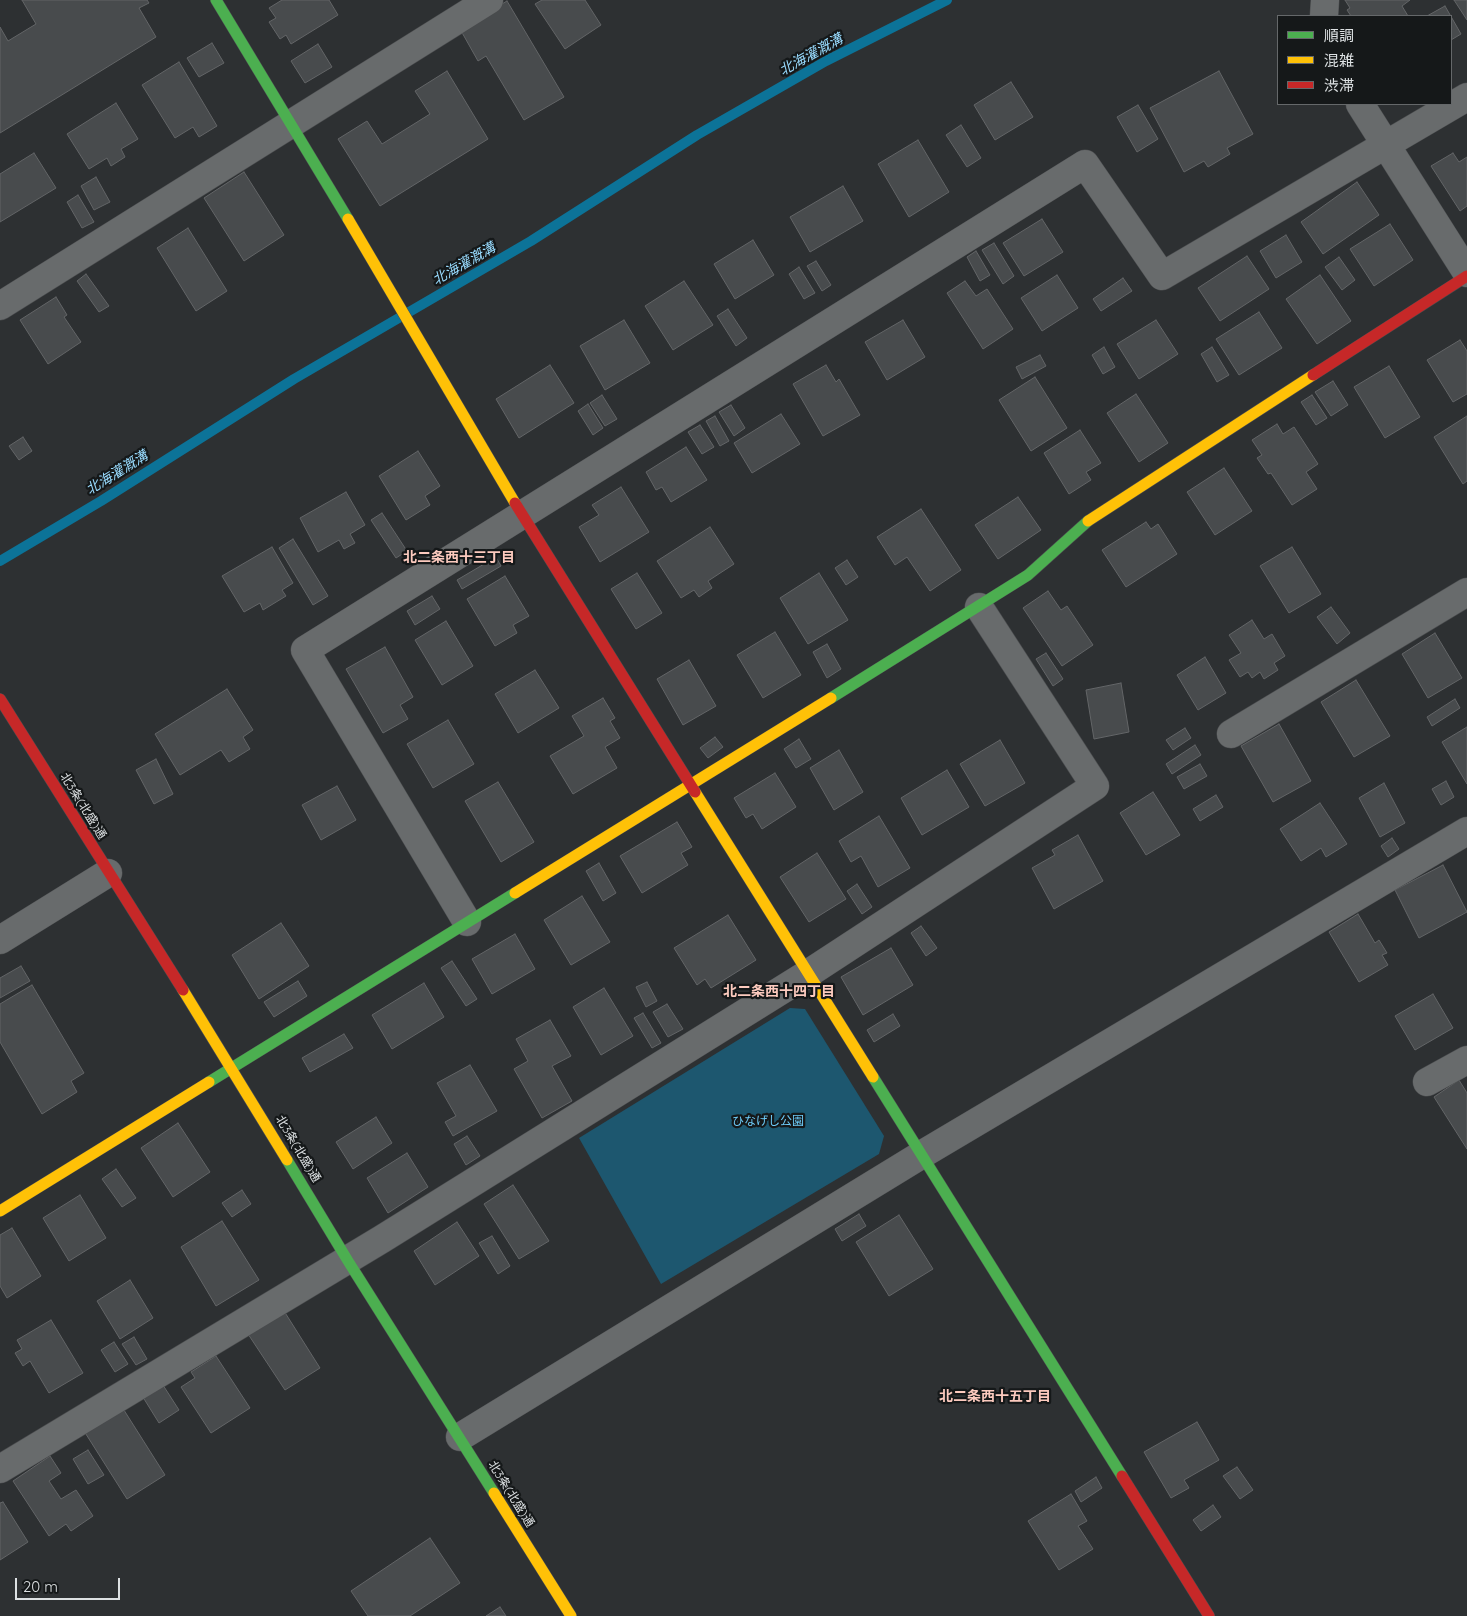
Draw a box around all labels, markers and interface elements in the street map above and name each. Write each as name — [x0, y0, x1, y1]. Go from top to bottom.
legend — [1277, 15, 1452, 105]
text: 順調 — [1324, 26, 1354, 45]
water label: 北海灌漑溝 — [776, 31, 846, 79]
text: 混雑 — [1324, 51, 1354, 70]
text: 渋滞 — [1324, 76, 1354, 95]
water label: 北海灌漑溝 — [429, 239, 499, 289]
water label: 北海灌漑溝 — [83, 447, 151, 499]
district label: 北二条西十三丁目 — [403, 550, 515, 566]
street label: 北3条(北盛)通 — [57, 770, 109, 842]
district label: 北二条西十四丁目 — [723, 984, 835, 1000]
street label: 北3条(北盛)通 — [272, 1113, 324, 1185]
park label: ひなげし公園 — [732, 1114, 804, 1128]
district label: 北二条西十五丁目 — [939, 1389, 1051, 1405]
street label: 北3条(北盛)通 — [485, 1458, 537, 1530]
scale bar — [18, 1568, 122, 1600]
text: 20 m — [23, 1577, 58, 1596]

